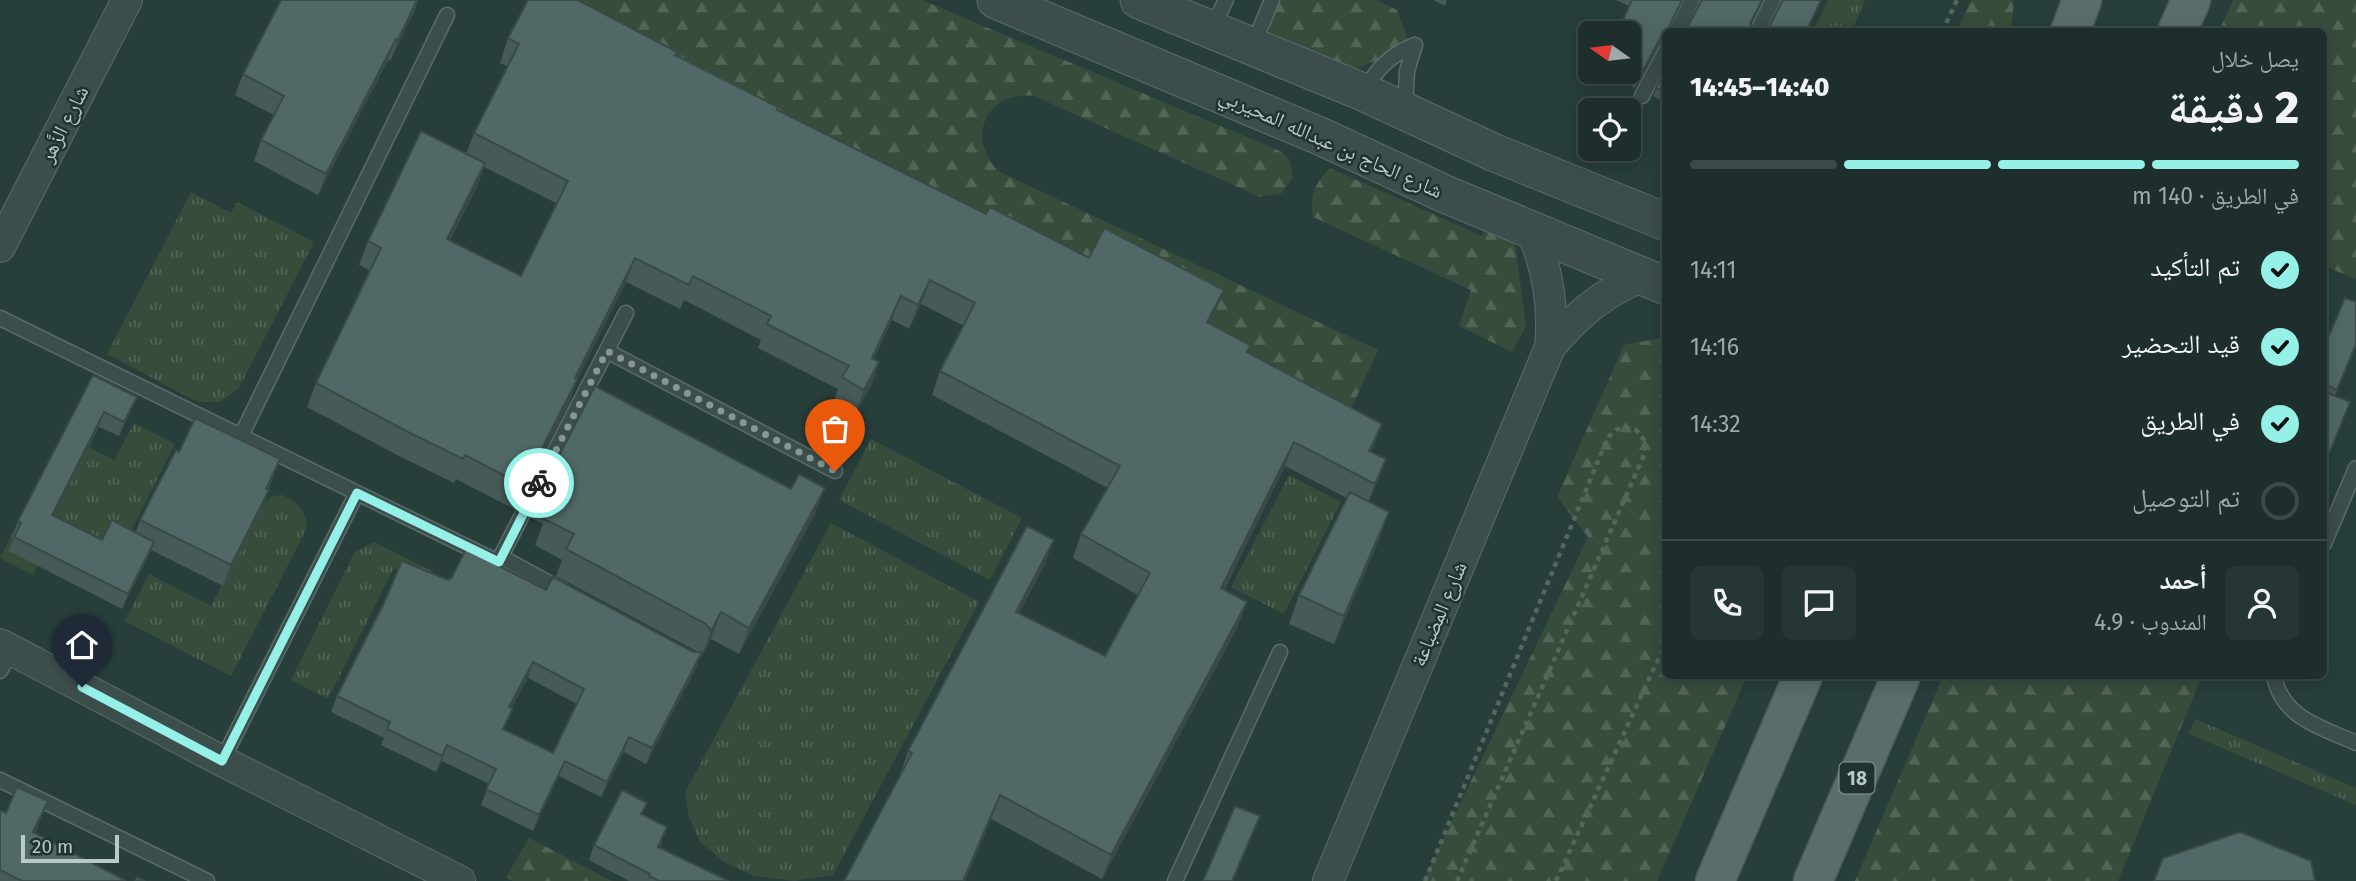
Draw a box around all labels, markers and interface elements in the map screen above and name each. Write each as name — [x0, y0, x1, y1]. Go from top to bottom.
north arrow — [1578, 21, 1642, 84]
map controls — [1578, 21, 1641, 161]
text: يصل خلال — [2211, 45, 2299, 73]
text: 14:40–14:45 — [1690, 72, 1830, 103]
text: 2 دقيقة — [2168, 80, 2299, 135]
street label: شارع الزَّهر — [33, 81, 94, 168]
street label: شارع الحاج بن عبدالله المحيربي — [1214, 82, 1447, 207]
button: locate — [1578, 98, 1641, 161]
text: في الطريق · 140 m — [2132, 182, 2299, 210]
icon: check — [2261, 251, 2299, 289]
text: تم التأكيد — [2150, 252, 2240, 283]
text: 14:11 — [1690, 256, 1736, 284]
icon: check — [2261, 328, 2299, 366]
text: قيد التحضير — [2122, 329, 2240, 360]
text: 14:16 — [1690, 333, 1739, 361]
pin — [805, 399, 865, 471]
icon: check — [2261, 405, 2299, 443]
text: في الطريق — [2140, 406, 2240, 437]
icon: bag — [816, 410, 854, 448]
text: 14:32 — [1690, 410, 1741, 438]
courier — [504, 448, 574, 518]
icon: bike — [520, 464, 558, 502]
text: تم التوصيل — [2132, 483, 2240, 514]
street label: شارع المِضباعة — [1405, 558, 1473, 670]
text: أحمد — [2159, 565, 2207, 596]
button: phone — [1690, 566, 1764, 640]
button: chat — [1782, 566, 1856, 640]
button: person — [2225, 566, 2299, 640]
text: المندوب · 4.9 — [2094, 608, 2207, 636]
pin — [52, 615, 112, 687]
icon: home — [63, 626, 101, 664]
road number: 18 — [1840, 762, 1874, 793]
scale bar — [21, 832, 119, 864]
text: 20 m — [32, 835, 73, 858]

